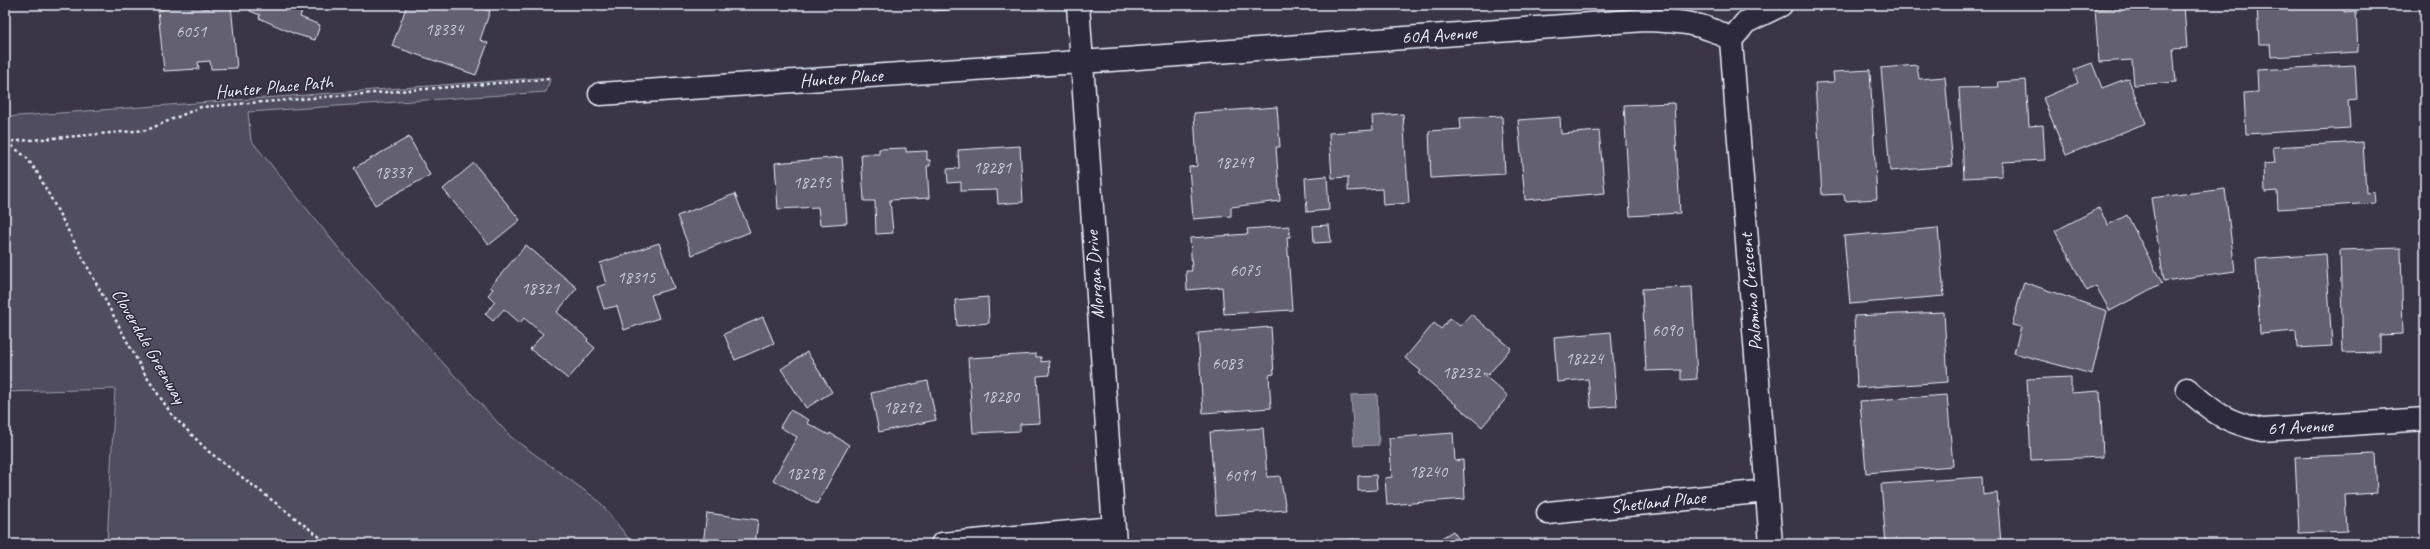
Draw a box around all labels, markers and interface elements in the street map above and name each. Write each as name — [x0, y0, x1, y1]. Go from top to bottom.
house number: 18334 — [425, 19, 465, 40]
street label: 60A Avenue — [1401, 20, 1479, 50]
house number: 6051 — [176, 21, 208, 42]
street label: Hunter Place — [799, 63, 885, 93]
street label: Hunter Place Path — [214, 70, 335, 104]
house number: 18249 — [1215, 152, 1254, 173]
house number: 18281 — [973, 157, 1012, 178]
house number: 18337 — [374, 162, 413, 183]
house number: 18295 — [793, 172, 832, 193]
street label: Morgan Drive — [1080, 228, 1110, 320]
street label: Palomino Crescent — [1734, 231, 1768, 352]
house number: 6075 — [1230, 260, 1262, 281]
house number: 18315 — [617, 267, 656, 288]
house number: 18321 — [521, 278, 560, 299]
street label: Cloverdale Greenway — [106, 284, 192, 409]
house number: 6090 — [1652, 320, 1684, 341]
house number: 18224 — [1565, 348, 1605, 369]
house number: 6083 — [1212, 353, 1244, 374]
house number: 18232 — [1442, 362, 1481, 383]
house number: 18280 — [981, 386, 1020, 407]
house number: 18292 — [883, 397, 922, 418]
street label: 61 Avenue — [2267, 413, 2335, 441]
house number: 18240 — [1409, 461, 1448, 482]
house number: 18298 — [786, 463, 826, 484]
house number: 6091 — [1225, 465, 1257, 486]
street label: Shetland Place — [1609, 485, 1708, 519]

